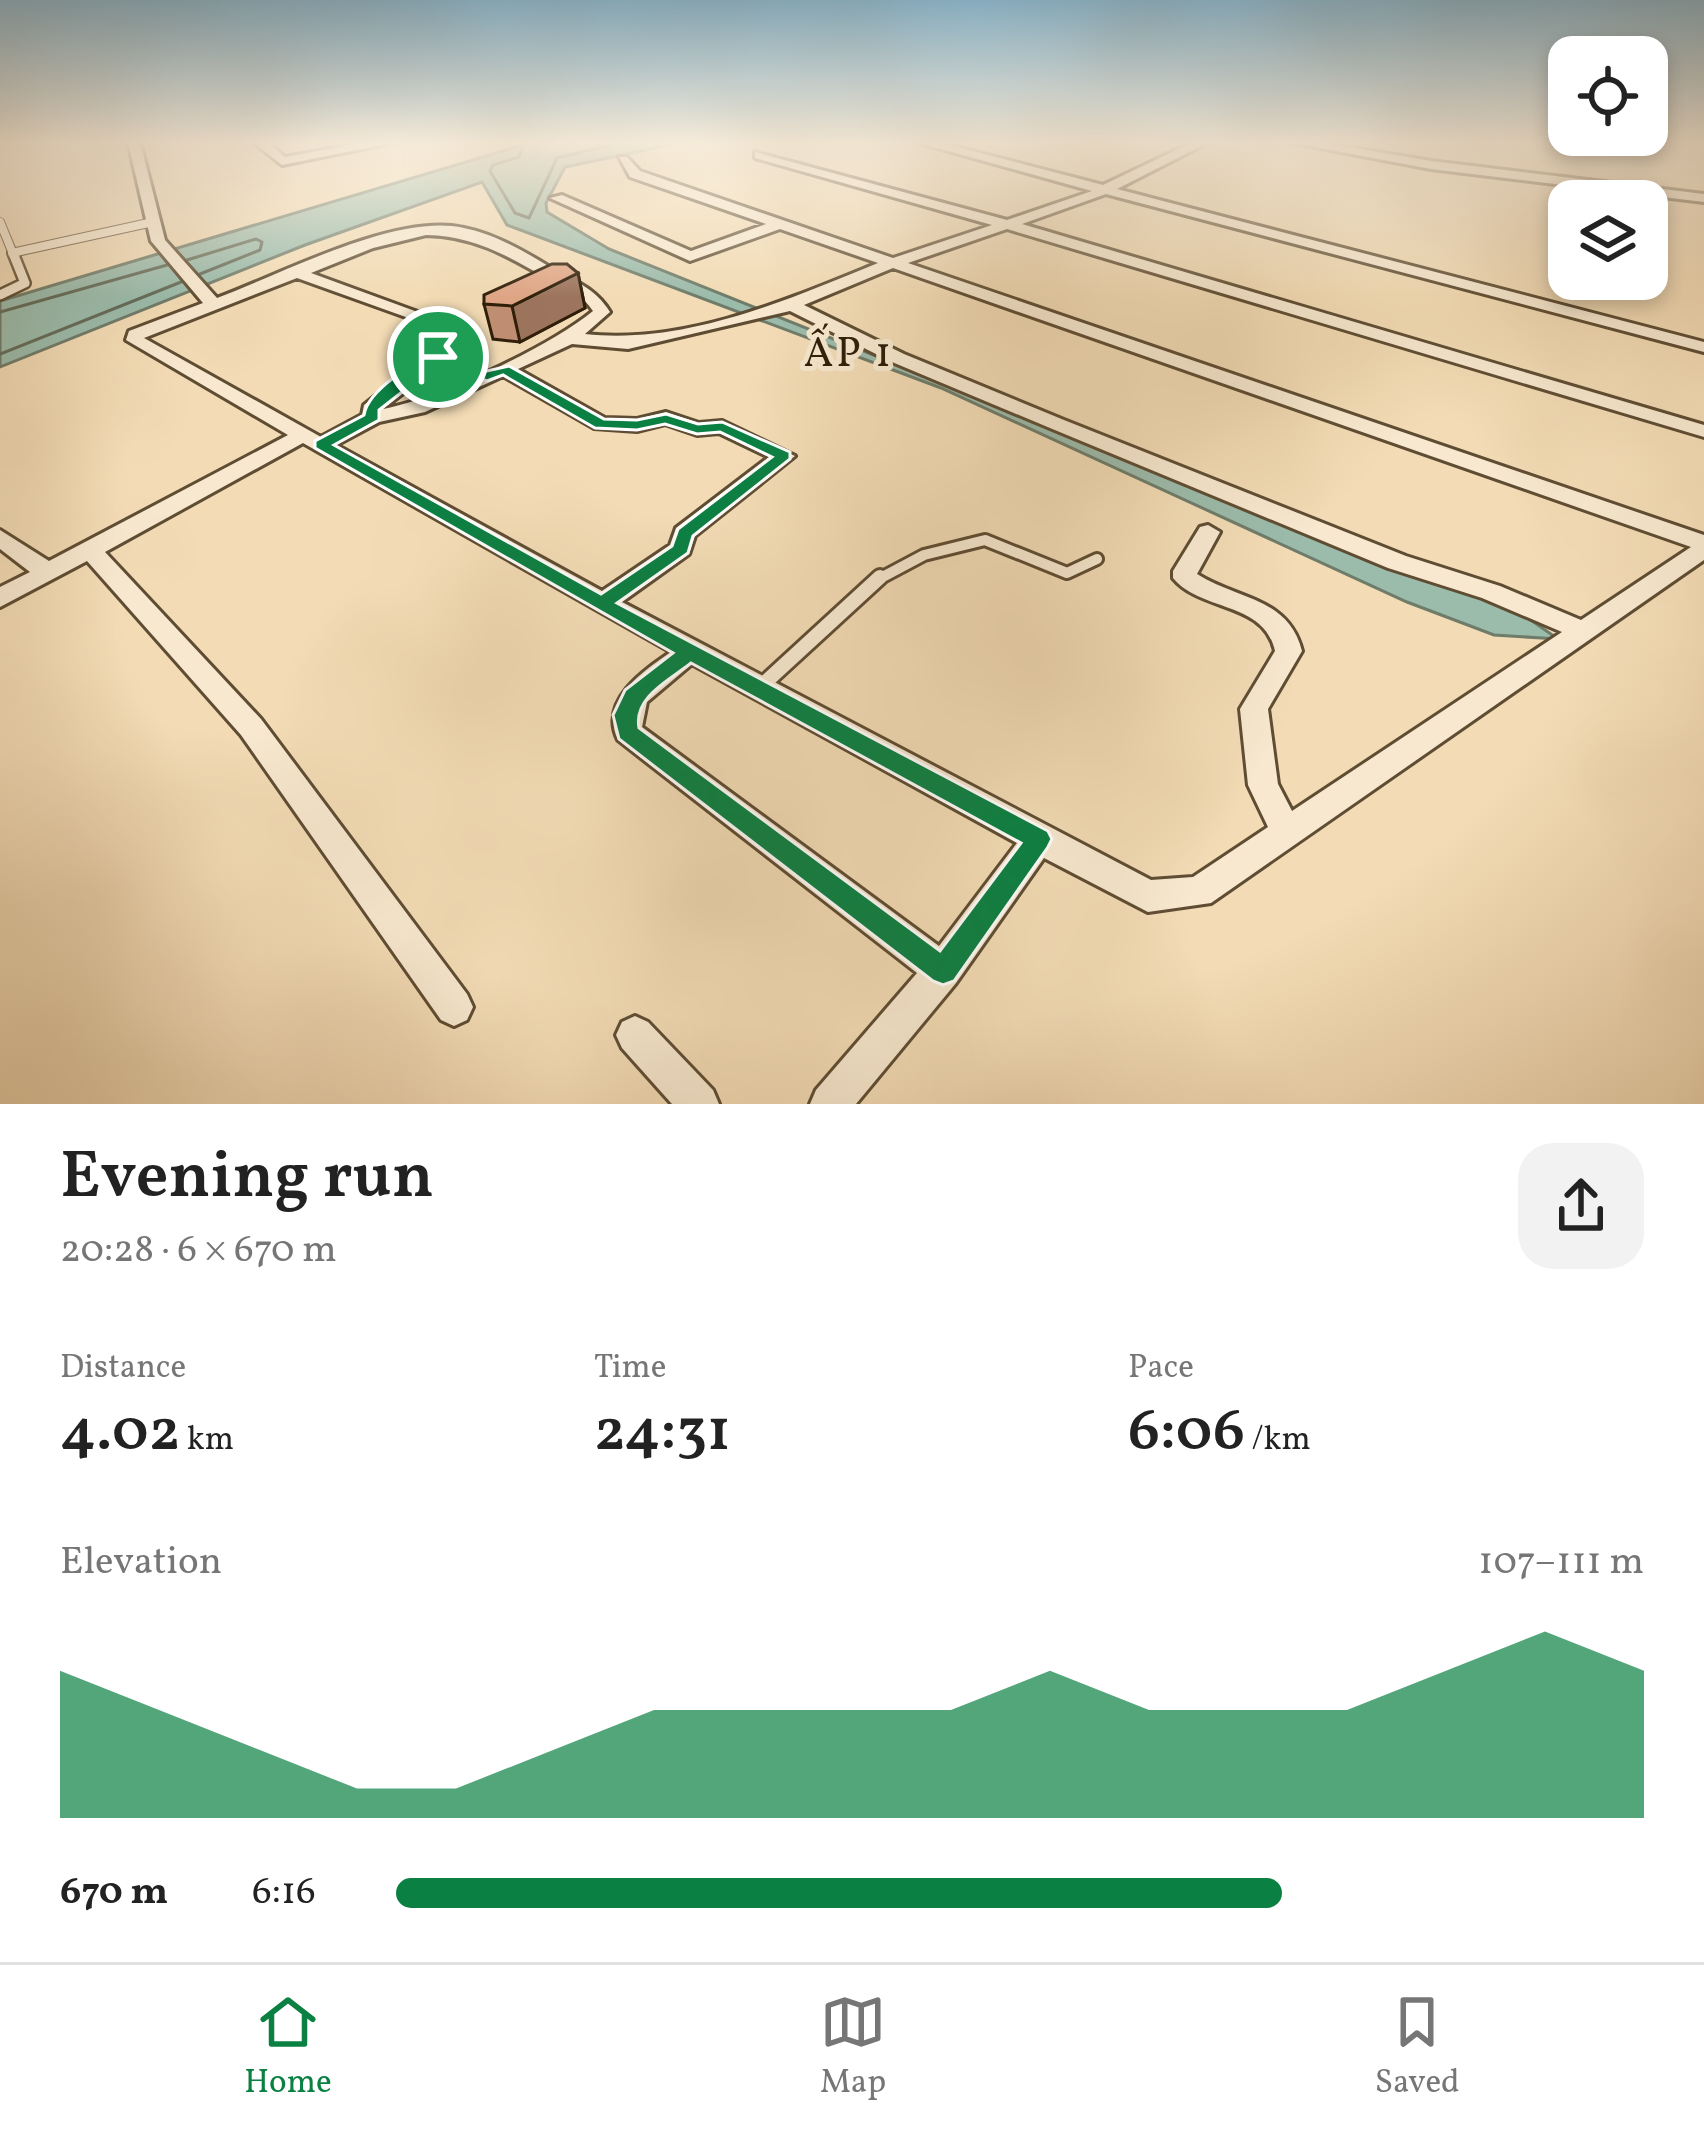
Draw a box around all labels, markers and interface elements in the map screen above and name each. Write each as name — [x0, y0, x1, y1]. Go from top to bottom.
map controls — [1548, 36, 1668, 300]
button: locate — [1548, 36, 1668, 156]
button: layers — [1548, 180, 1668, 300]
pin — [387, 306, 489, 408]
district label: ẤP 1 — [804, 323, 894, 385]
icon: arrive — [405, 324, 471, 390]
text: Evening run — [60, 1133, 434, 1225]
button: share — [1518, 1143, 1644, 1269]
text: 20:28 · 6 × 670 m — [60, 1224, 337, 1278]
text: Distance — [60, 1346, 186, 1392]
text: Time — [594, 1346, 666, 1392]
text: Pace — [1128, 1346, 1194, 1392]
text: 4.02 — [60, 1392, 180, 1475]
text: 24:31 — [594, 1392, 731, 1475]
text: 6:06 — [1128, 1392, 1245, 1475]
text: km — [180, 1418, 234, 1464]
text: /km — [1245, 1418, 1311, 1464]
text: Elevation — [60, 1536, 222, 1590]
text: 107–111 m — [1478, 1536, 1644, 1590]
text: 670 m — [60, 1866, 168, 1920]
text: 6:16 — [252, 1866, 316, 1920]
tab: Home — [244, 1989, 332, 2107]
tab: Map — [820, 1989, 886, 2107]
tab: Saved — [1375, 1989, 1460, 2107]

